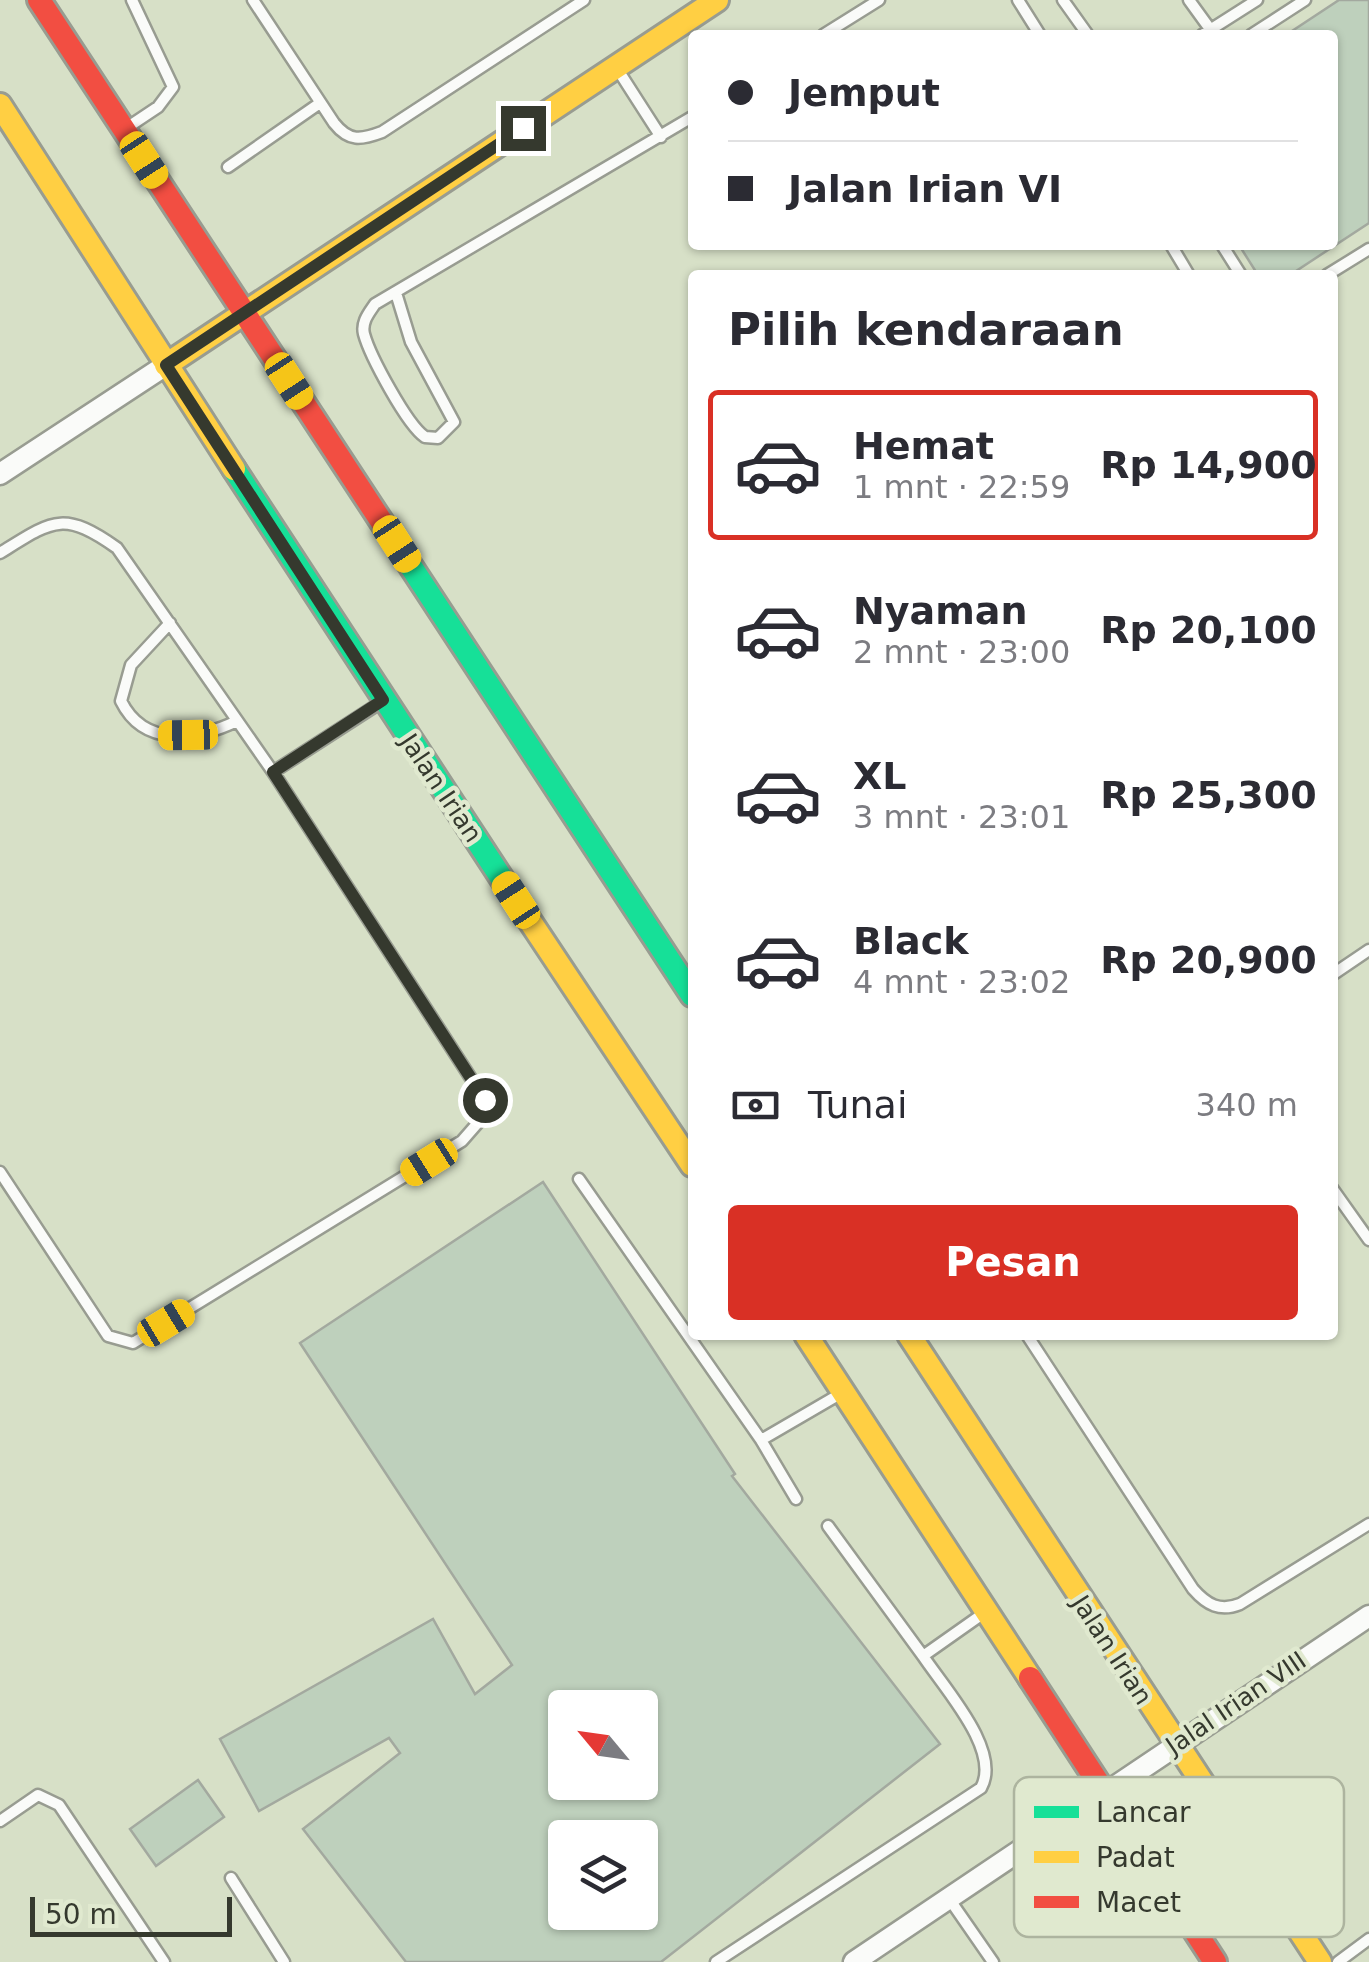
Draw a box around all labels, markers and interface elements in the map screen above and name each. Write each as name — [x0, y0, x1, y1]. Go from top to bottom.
text: Jemput — [788, 71, 940, 115]
route end — [501, 106, 546, 151]
car — [115, 127, 173, 193]
text: Jalan Irian VI — [788, 167, 1062, 211]
text: Pilih kendaraan — [728, 303, 1124, 356]
car — [260, 348, 318, 414]
icon: car — [733, 420, 823, 510]
text: Hemat — [853, 424, 994, 468]
text: Rp 14,900 — [1100, 443, 1317, 487]
text: 1 mnt · 22:59 — [853, 468, 1070, 506]
car — [368, 511, 426, 577]
icon: car — [733, 585, 823, 675]
text: Nyaman — [853, 589, 1028, 633]
text: Rp 20,100 — [1100, 608, 1317, 652]
text: 2 mnt · 23:00 — [853, 633, 1070, 671]
car — [158, 719, 218, 751]
street label: Jalan Irian — [393, 727, 488, 848]
icon: car — [733, 750, 823, 840]
text: XL — [853, 754, 907, 798]
text: Rp 25,300 — [1100, 773, 1317, 817]
text: 3 mnt · 23:01 — [853, 798, 1070, 836]
car — [487, 867, 545, 933]
icon: car — [733, 915, 823, 1005]
text: Black — [853, 919, 968, 963]
text: Rp 20,900 — [1100, 938, 1317, 982]
text: 4 mnt · 23:02 — [853, 963, 1070, 1001]
route start — [463, 1078, 508, 1123]
icon: cash — [728, 1078, 783, 1133]
text: Tunai — [808, 1083, 907, 1127]
text: 340 m — [1196, 1086, 1298, 1124]
car — [396, 1133, 462, 1191]
button: Pesan — [728, 1205, 1298, 1320]
car — [133, 1295, 199, 1351]
street label: Jalan Irian — [1065, 1588, 1158, 1710]
street label: Jalal Irian VIII — [1159, 1645, 1312, 1762]
north arrow — [548, 1690, 658, 1800]
map controls — [548, 1690, 658, 1930]
legend — [1014, 1777, 1344, 1937]
text: Lancar — [1096, 1796, 1191, 1829]
button: layers — [548, 1820, 658, 1930]
text: Padat — [1096, 1841, 1175, 1874]
text: Macet — [1096, 1886, 1181, 1919]
scale bar — [30, 1892, 232, 1936]
text: 50 m — [45, 1898, 117, 1931]

